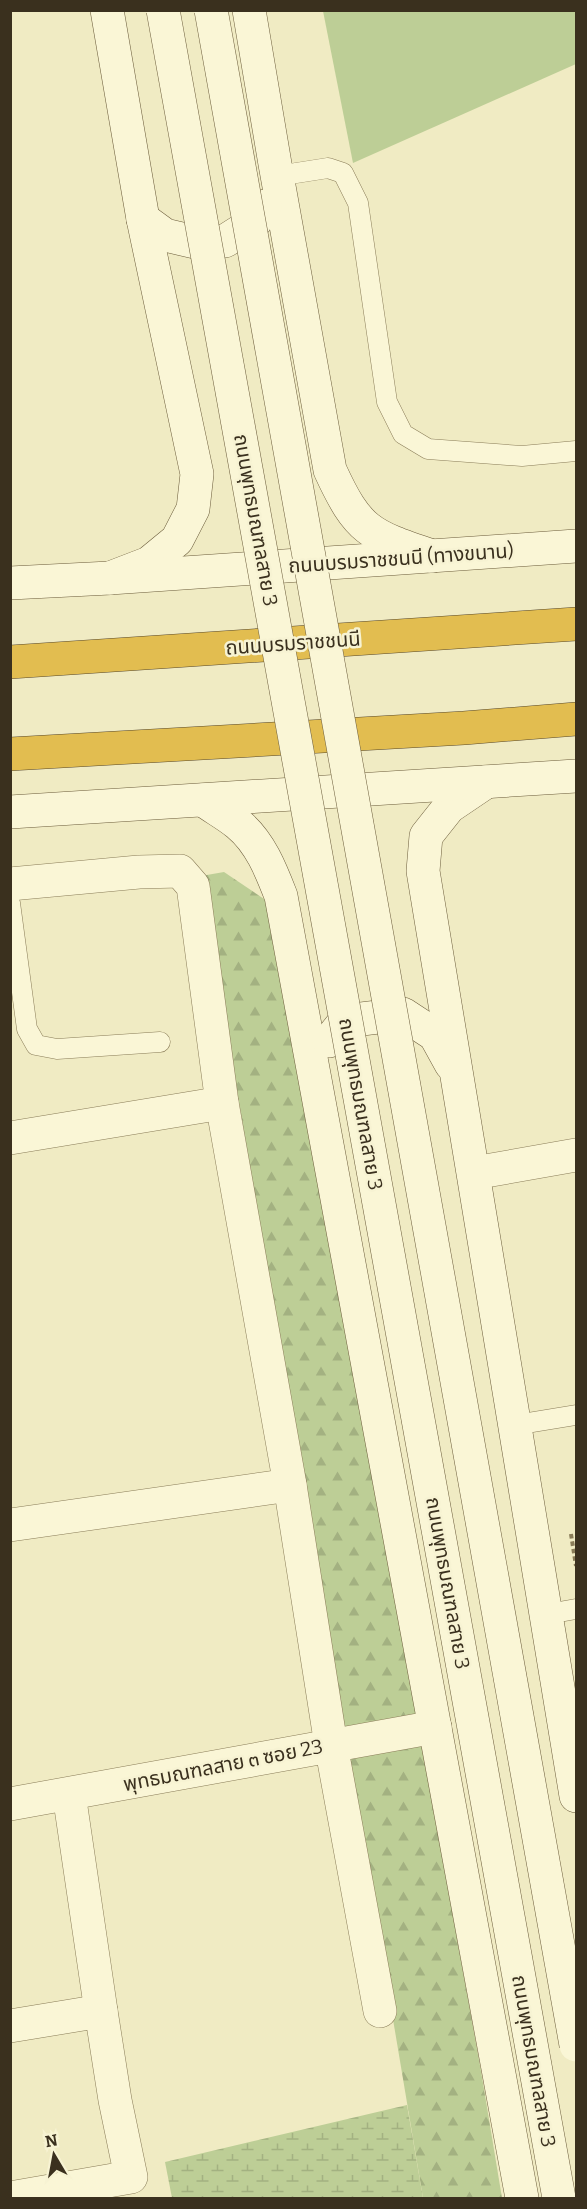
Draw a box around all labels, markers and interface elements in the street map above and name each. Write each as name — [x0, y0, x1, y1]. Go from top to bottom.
street label: ถนนพุทธมณฑลสาย 3 — [229, 432, 283, 608]
street label: ถนนบรมราชชนนี (ทางขนาน) — [287, 538, 515, 578]
street label: ถนนบรมราชชนนี — [225, 626, 361, 660]
street label: ถนนพุทธมณฑลสาย 3 — [334, 1016, 388, 1192]
street label: ถนนพุทธมณฑลสาย 3 — [421, 1495, 475, 1671]
street label: พุทธมณฑลสาย ๓ ซอย 23 — [121, 1734, 325, 1796]
street label: ถนนพุทธมณฑลสาย 3 — [507, 1973, 561, 2149]
north arrow — [24, 2125, 84, 2185]
text: N — [44, 2130, 59, 2151]

